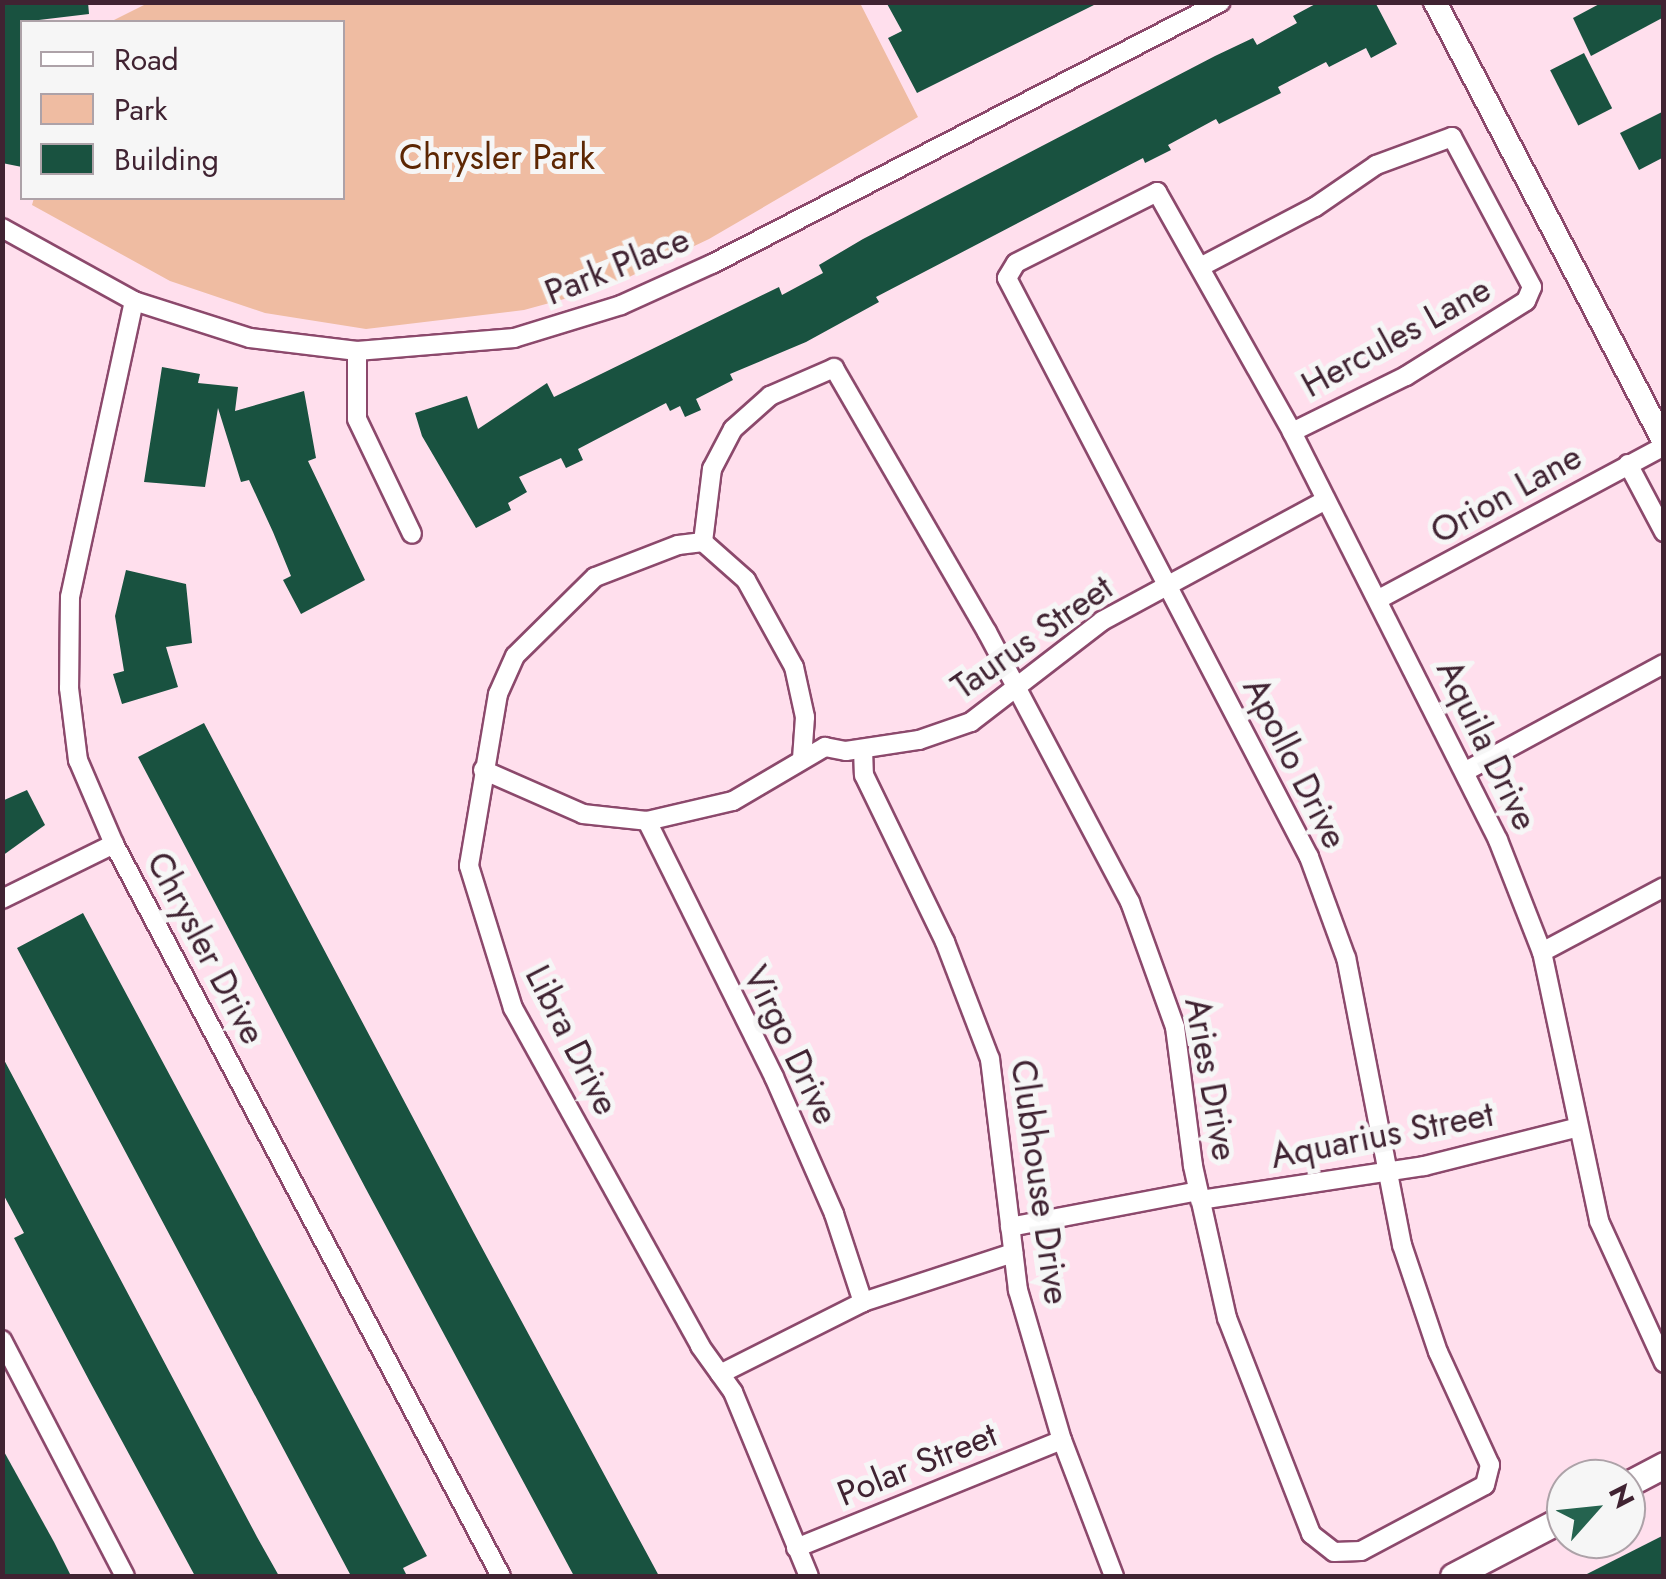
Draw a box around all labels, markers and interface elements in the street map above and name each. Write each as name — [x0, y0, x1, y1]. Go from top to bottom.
legend — [20, 20, 345, 200]
text: Road — [114, 38, 179, 81]
text: Park — [114, 88, 167, 131]
park label: Chrysler Park — [399, 136, 595, 178]
text: Building — [114, 138, 219, 181]
street label: Park Place — [539, 218, 695, 314]
street label: Hercules Lane — [1294, 268, 1498, 406]
street label: Orion Lane — [1423, 435, 1589, 553]
street label: Taurus Street — [944, 566, 1120, 708]
street label: Aquila Drive — [1428, 653, 1546, 837]
street label: Apollo Drive — [1234, 671, 1356, 855]
street label: Chrysler Drive — [138, 845, 274, 1051]
street label: Libra Drive — [517, 958, 627, 1122]
street label: Virgo Drive — [735, 959, 847, 1131]
street label: Aries Drive — [1176, 994, 1246, 1164]
street label: Clubhouse Drive — [1002, 1057, 1078, 1307]
street label: Aquarius Street — [1267, 1093, 1497, 1177]
street label: Polar Street — [831, 1413, 1003, 1515]
north arrow — [1546, 1459, 1646, 1559]
text: N — [1598, 1477, 1645, 1515]

